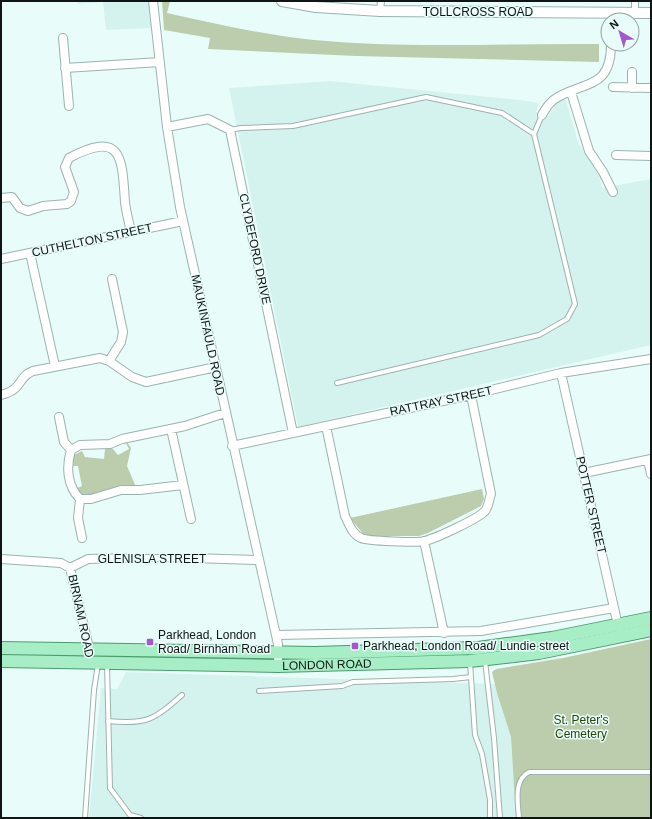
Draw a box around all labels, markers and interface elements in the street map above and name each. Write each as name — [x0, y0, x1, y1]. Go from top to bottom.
street label: TOLLCROSS ROAD — [423, 5, 534, 19]
north arrow — [600, 12, 640, 52]
text: N — [607, 17, 621, 31]
street label: CLYDEFORD DRIVE — [236, 192, 274, 306]
street label: CUTHELTON STREET — [30, 220, 154, 260]
street label: MAUKINFAULD ROAD — [188, 273, 228, 397]
street label: RATTRAY STREET — [388, 383, 494, 419]
street label: POTTER STREET — [573, 455, 609, 556]
street label: GLENISLA STREET — [98, 552, 207, 566]
street label: BIRNAM ROAD — [65, 573, 97, 659]
place label: Parkhead, London Road/ Birnham Road — [158, 628, 270, 656]
marker: Parkhead, London Road/ Birnham Road — [145, 637, 155, 647]
place label: Parkhead, London Road/ Lundie street — [363, 639, 570, 653]
marker: Parkhead, London Road/ Lundie street — [350, 641, 360, 651]
street label: LONDON ROAD — [282, 657, 372, 673]
park label: St. Peter's Cemetery — [554, 713, 608, 741]

